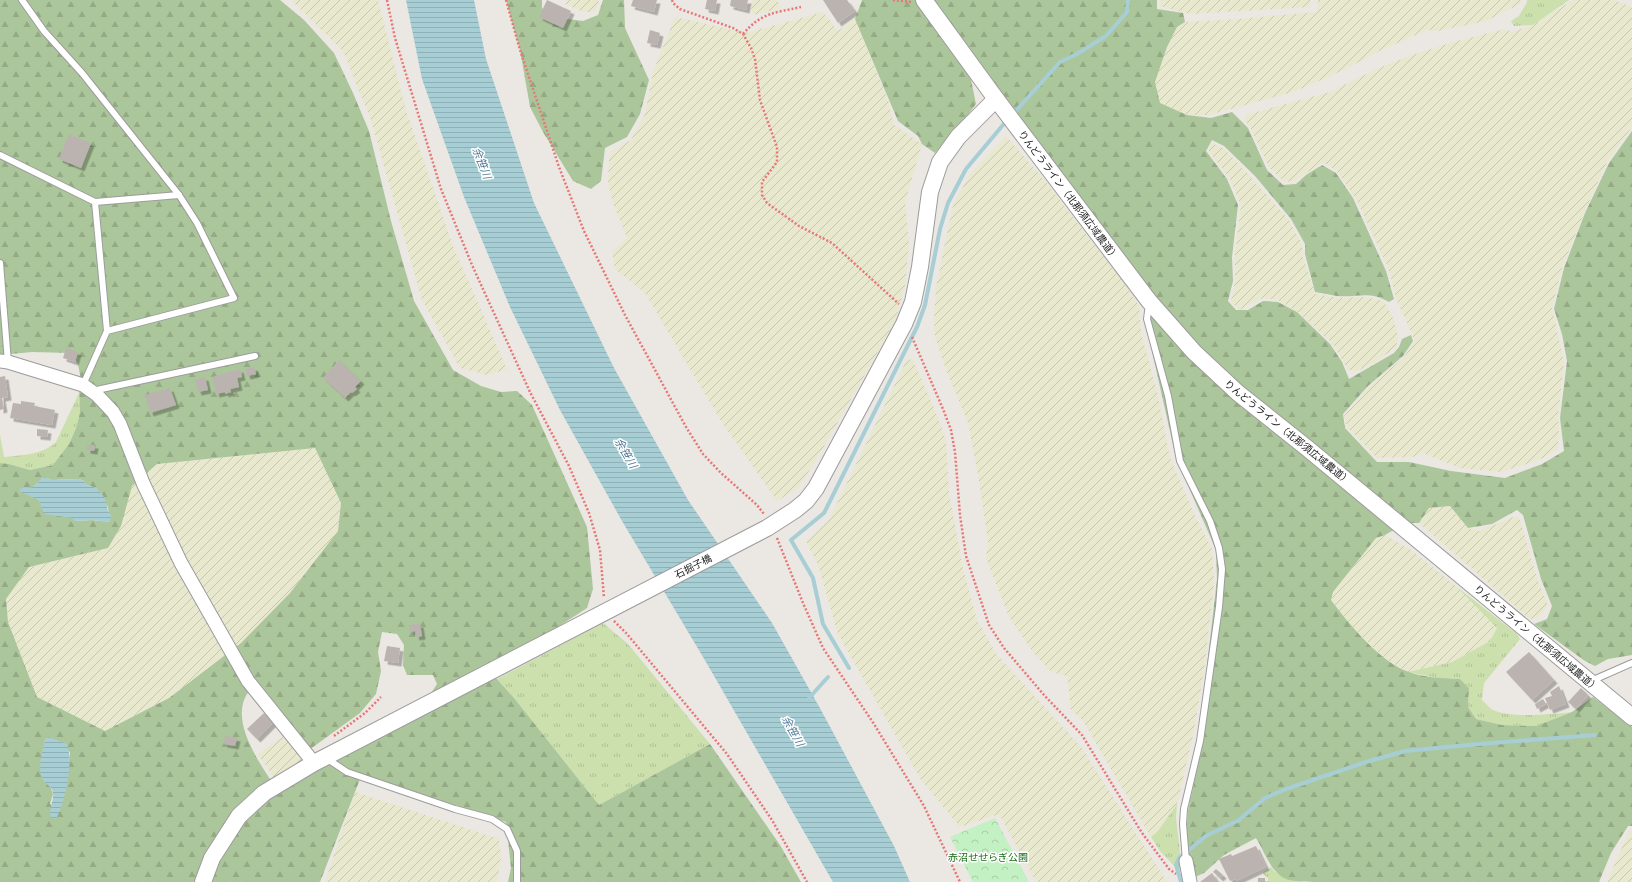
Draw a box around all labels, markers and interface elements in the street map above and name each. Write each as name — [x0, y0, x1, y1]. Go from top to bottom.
street label: りんどうライン（北那須広域農道） — [1015, 128, 1122, 263]
water label: 余笹川 — [470, 145, 495, 182]
street label: りんどうライン（北那須広域農道） — [1222, 377, 1354, 488]
water label: 余笹川 — [612, 435, 641, 472]
street label: 石掘子橋 — [672, 552, 714, 581]
street label: りんどうライン（北那須広域農道） — [1471, 582, 1602, 695]
water label: 余笹川 — [779, 713, 808, 750]
park label: 赤沼せせらぎ公園 — [948, 851, 1028, 864]

